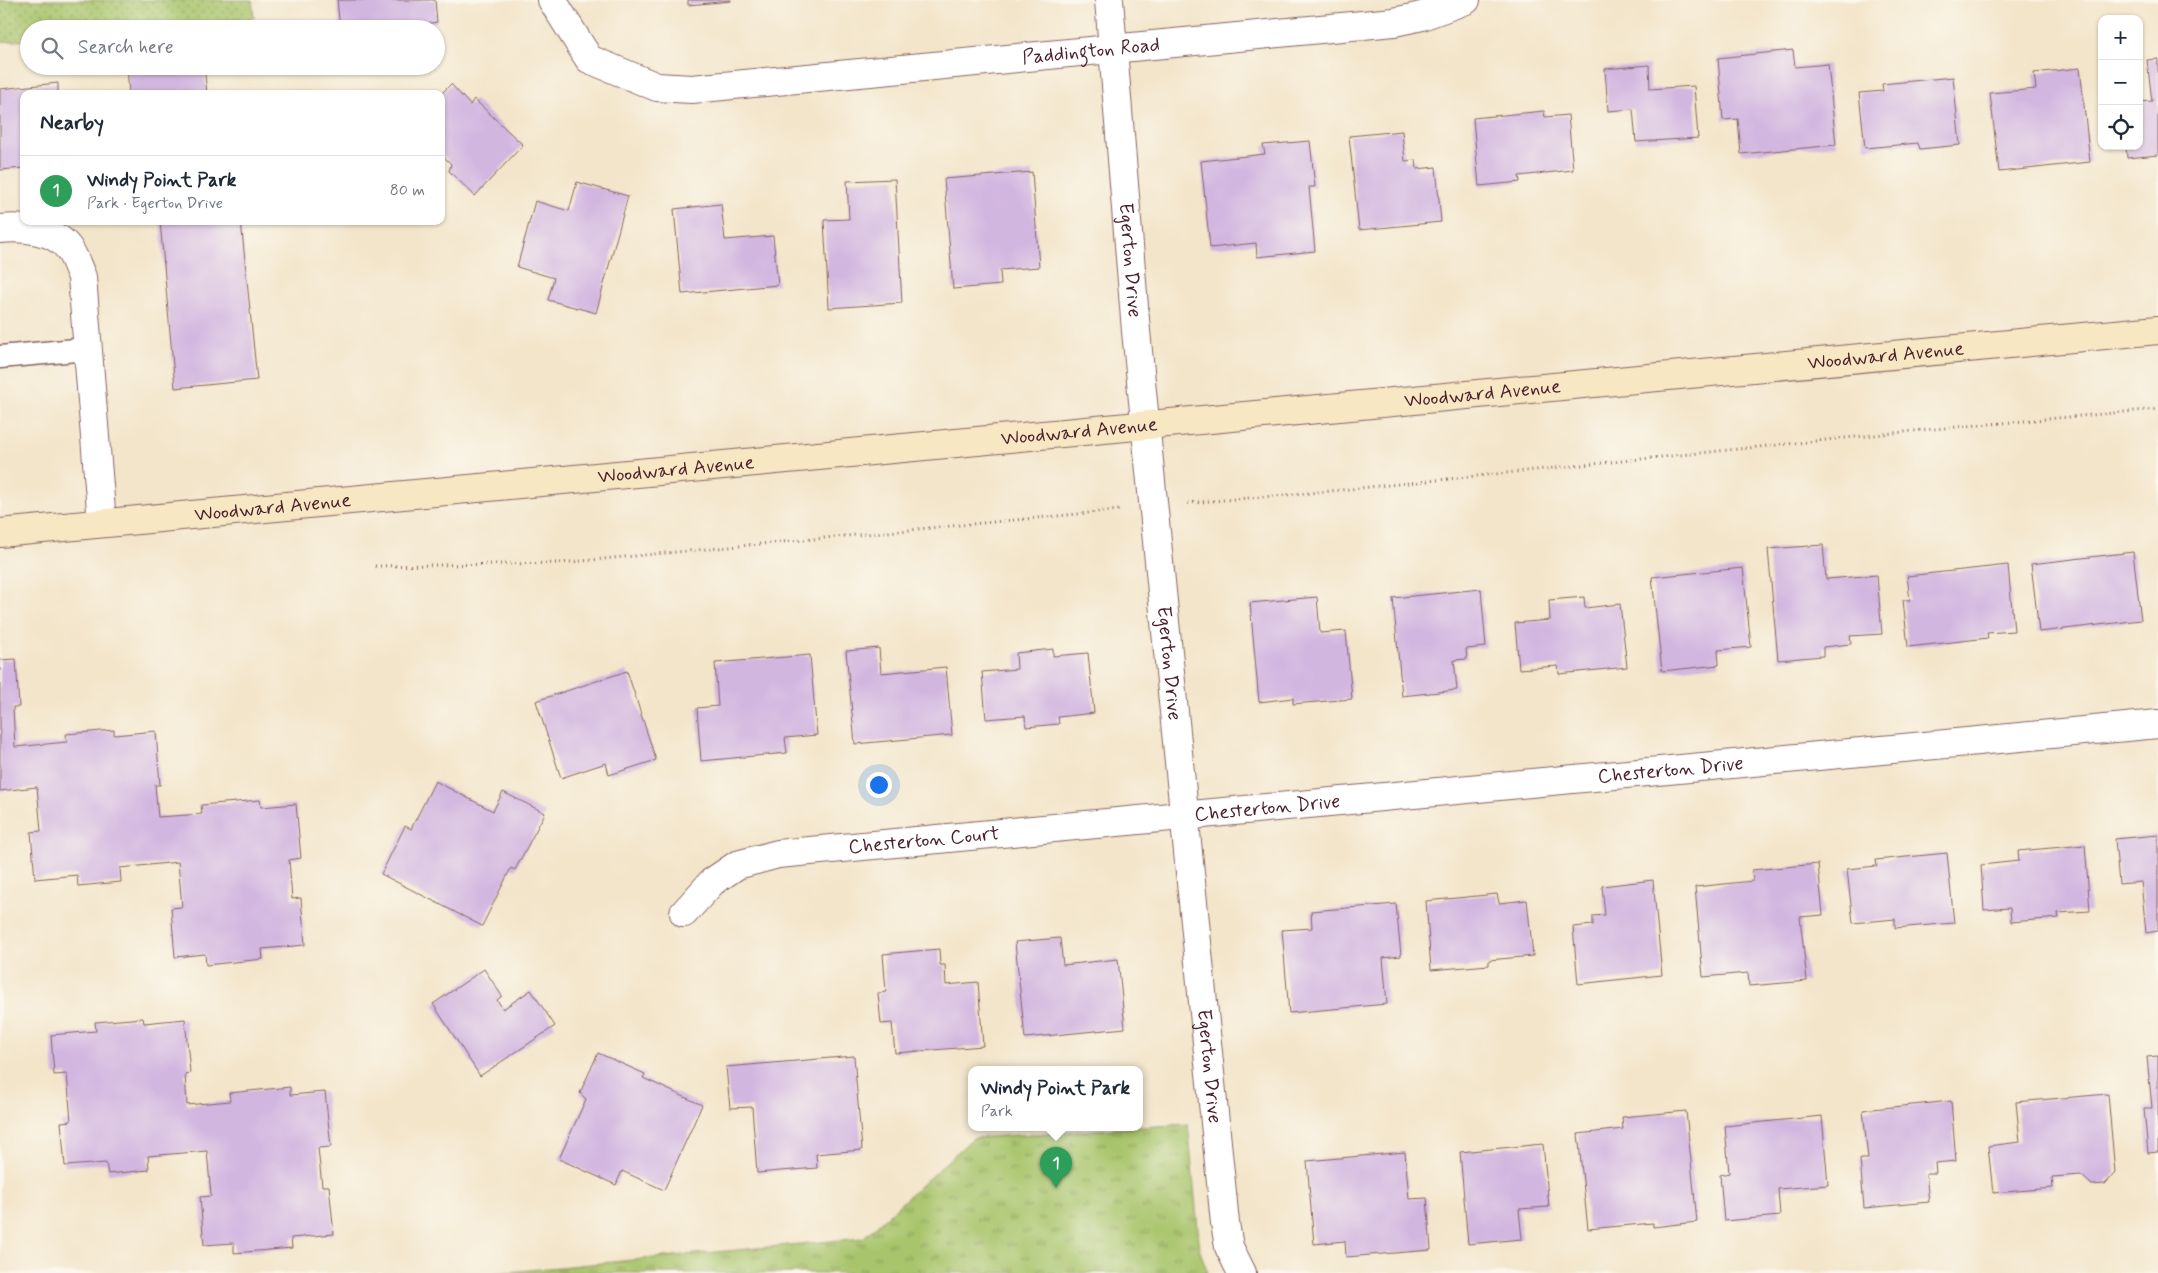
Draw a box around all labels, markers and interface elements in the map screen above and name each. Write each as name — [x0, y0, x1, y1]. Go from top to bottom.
map controls — [2098, 15, 2143, 150]
button: + — [2098, 15, 2143, 60]
search box — [20, 20, 445, 75]
street label: Paddington Road — [1021, 31, 1161, 71]
icon: search — [38, 34, 66, 62]
text: Search here — [78, 35, 174, 60]
button: − — [2098, 60, 2143, 105]
button: locate — [2098, 105, 2143, 150]
text: Nearby — [40, 109, 104, 137]
text: Windy Point Park — [87, 168, 236, 193]
text: 1 — [52, 180, 60, 201]
text: 80 m — [390, 180, 425, 201]
text: Park · Egerton Drive — [87, 193, 223, 214]
street label: Egerton Drive — [1112, 202, 1148, 319]
street label: Woodward Avenue — [1806, 335, 1965, 376]
street label: Woodward Avenue — [1403, 373, 1562, 414]
street label: Woodward Avenue — [1000, 411, 1159, 452]
street label: Woodward Avenue — [597, 449, 756, 490]
street label: Woodward Avenue — [193, 487, 352, 528]
street label: Egerton Drive — [1150, 605, 1188, 722]
street label: Chesterton Drive — [1596, 750, 1745, 790]
your location — [866, 772, 892, 798]
street label: Chesterton Drive — [1193, 788, 1342, 828]
street label: Chesterton Court — [847, 820, 1001, 861]
street label: Egerton Drive — [1190, 1008, 1228, 1125]
popup — [968, 1066, 1143, 1131]
text: Windy Point Park — [981, 1076, 1130, 1101]
text: Park — [981, 1101, 1013, 1122]
pin: 1 — [1040, 1147, 1072, 1188]

